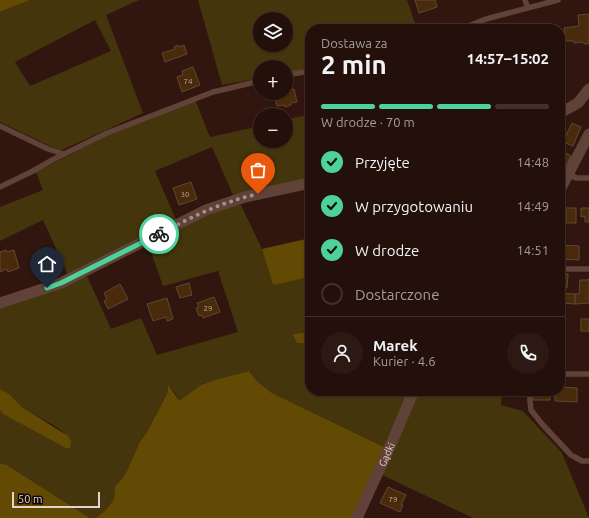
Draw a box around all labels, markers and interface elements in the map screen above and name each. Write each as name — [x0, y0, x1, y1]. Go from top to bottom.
map controls — [253, 12, 293, 148]
button: layers — [253, 12, 293, 52]
text: Dostawa za — [321, 36, 388, 50]
text: 2 min — [321, 50, 387, 79]
text: 14:57–15:02 — [466, 50, 549, 67]
button: + — [253, 60, 293, 100]
house number: 74 — [183, 77, 193, 86]
button: − — [253, 108, 293, 148]
text: W drodze · 70 m — [321, 115, 415, 129]
icon: check — [321, 151, 343, 173]
pin — [241, 153, 275, 194]
text: Przyjęte — [355, 154, 410, 171]
text: 14:48 — [516, 155, 549, 169]
icon: bag — [247, 159, 269, 181]
house number: 30 — [180, 190, 190, 199]
icon: check — [321, 195, 343, 217]
text: W przygotowaniu — [355, 198, 473, 215]
text: 14:49 — [516, 199, 549, 213]
courier — [139, 214, 179, 254]
icon: bike — [148, 223, 170, 245]
icon: check — [321, 239, 343, 261]
text: W drodze — [355, 242, 419, 259]
text: 14:51 — [516, 243, 549, 257]
pin — [30, 247, 64, 288]
icon: home — [36, 253, 58, 275]
text: Dostarczone — [355, 286, 439, 303]
house number: 29 — [203, 304, 213, 313]
button: person — [321, 332, 363, 374]
button: phone — [507, 332, 549, 374]
text: Marek — [373, 337, 418, 354]
text: Kurier · 4.6 — [373, 354, 436, 368]
street label: Gądki — [376, 441, 397, 468]
scale bar — [12, 490, 100, 509]
text: 50 m — [18, 493, 42, 505]
house number: 79 — [388, 495, 398, 504]

